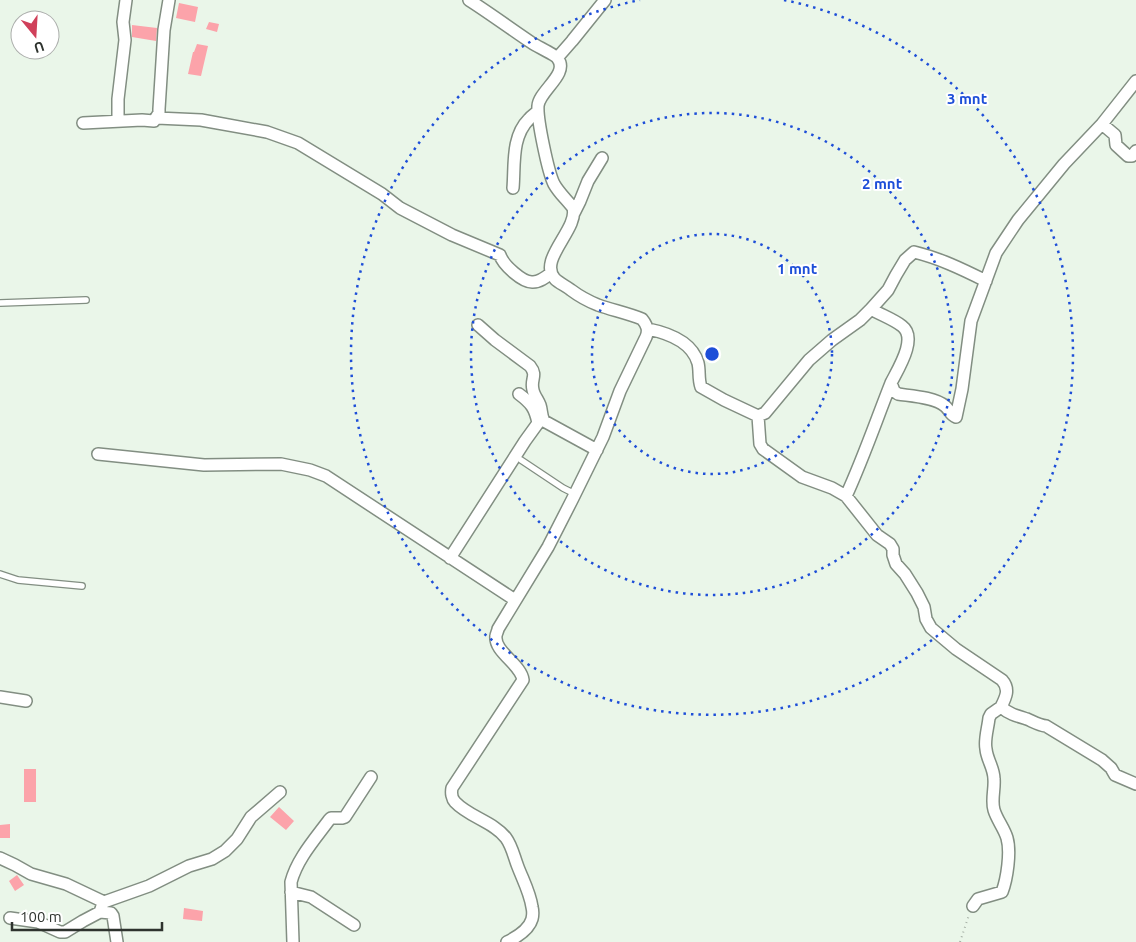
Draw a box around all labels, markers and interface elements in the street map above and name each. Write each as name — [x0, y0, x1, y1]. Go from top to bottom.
north arrow — [10, 10, 60, 60]
text: U — [32, 38, 46, 56]
text: 3 mnt — [947, 90, 988, 107]
text: 2 mnt — [862, 175, 903, 192]
text: 1 mnt — [777, 260, 818, 277]
centre of rings — [703, 345, 721, 363]
scale bar — [12, 900, 162, 932]
text: 100 m — [20, 908, 62, 925]

